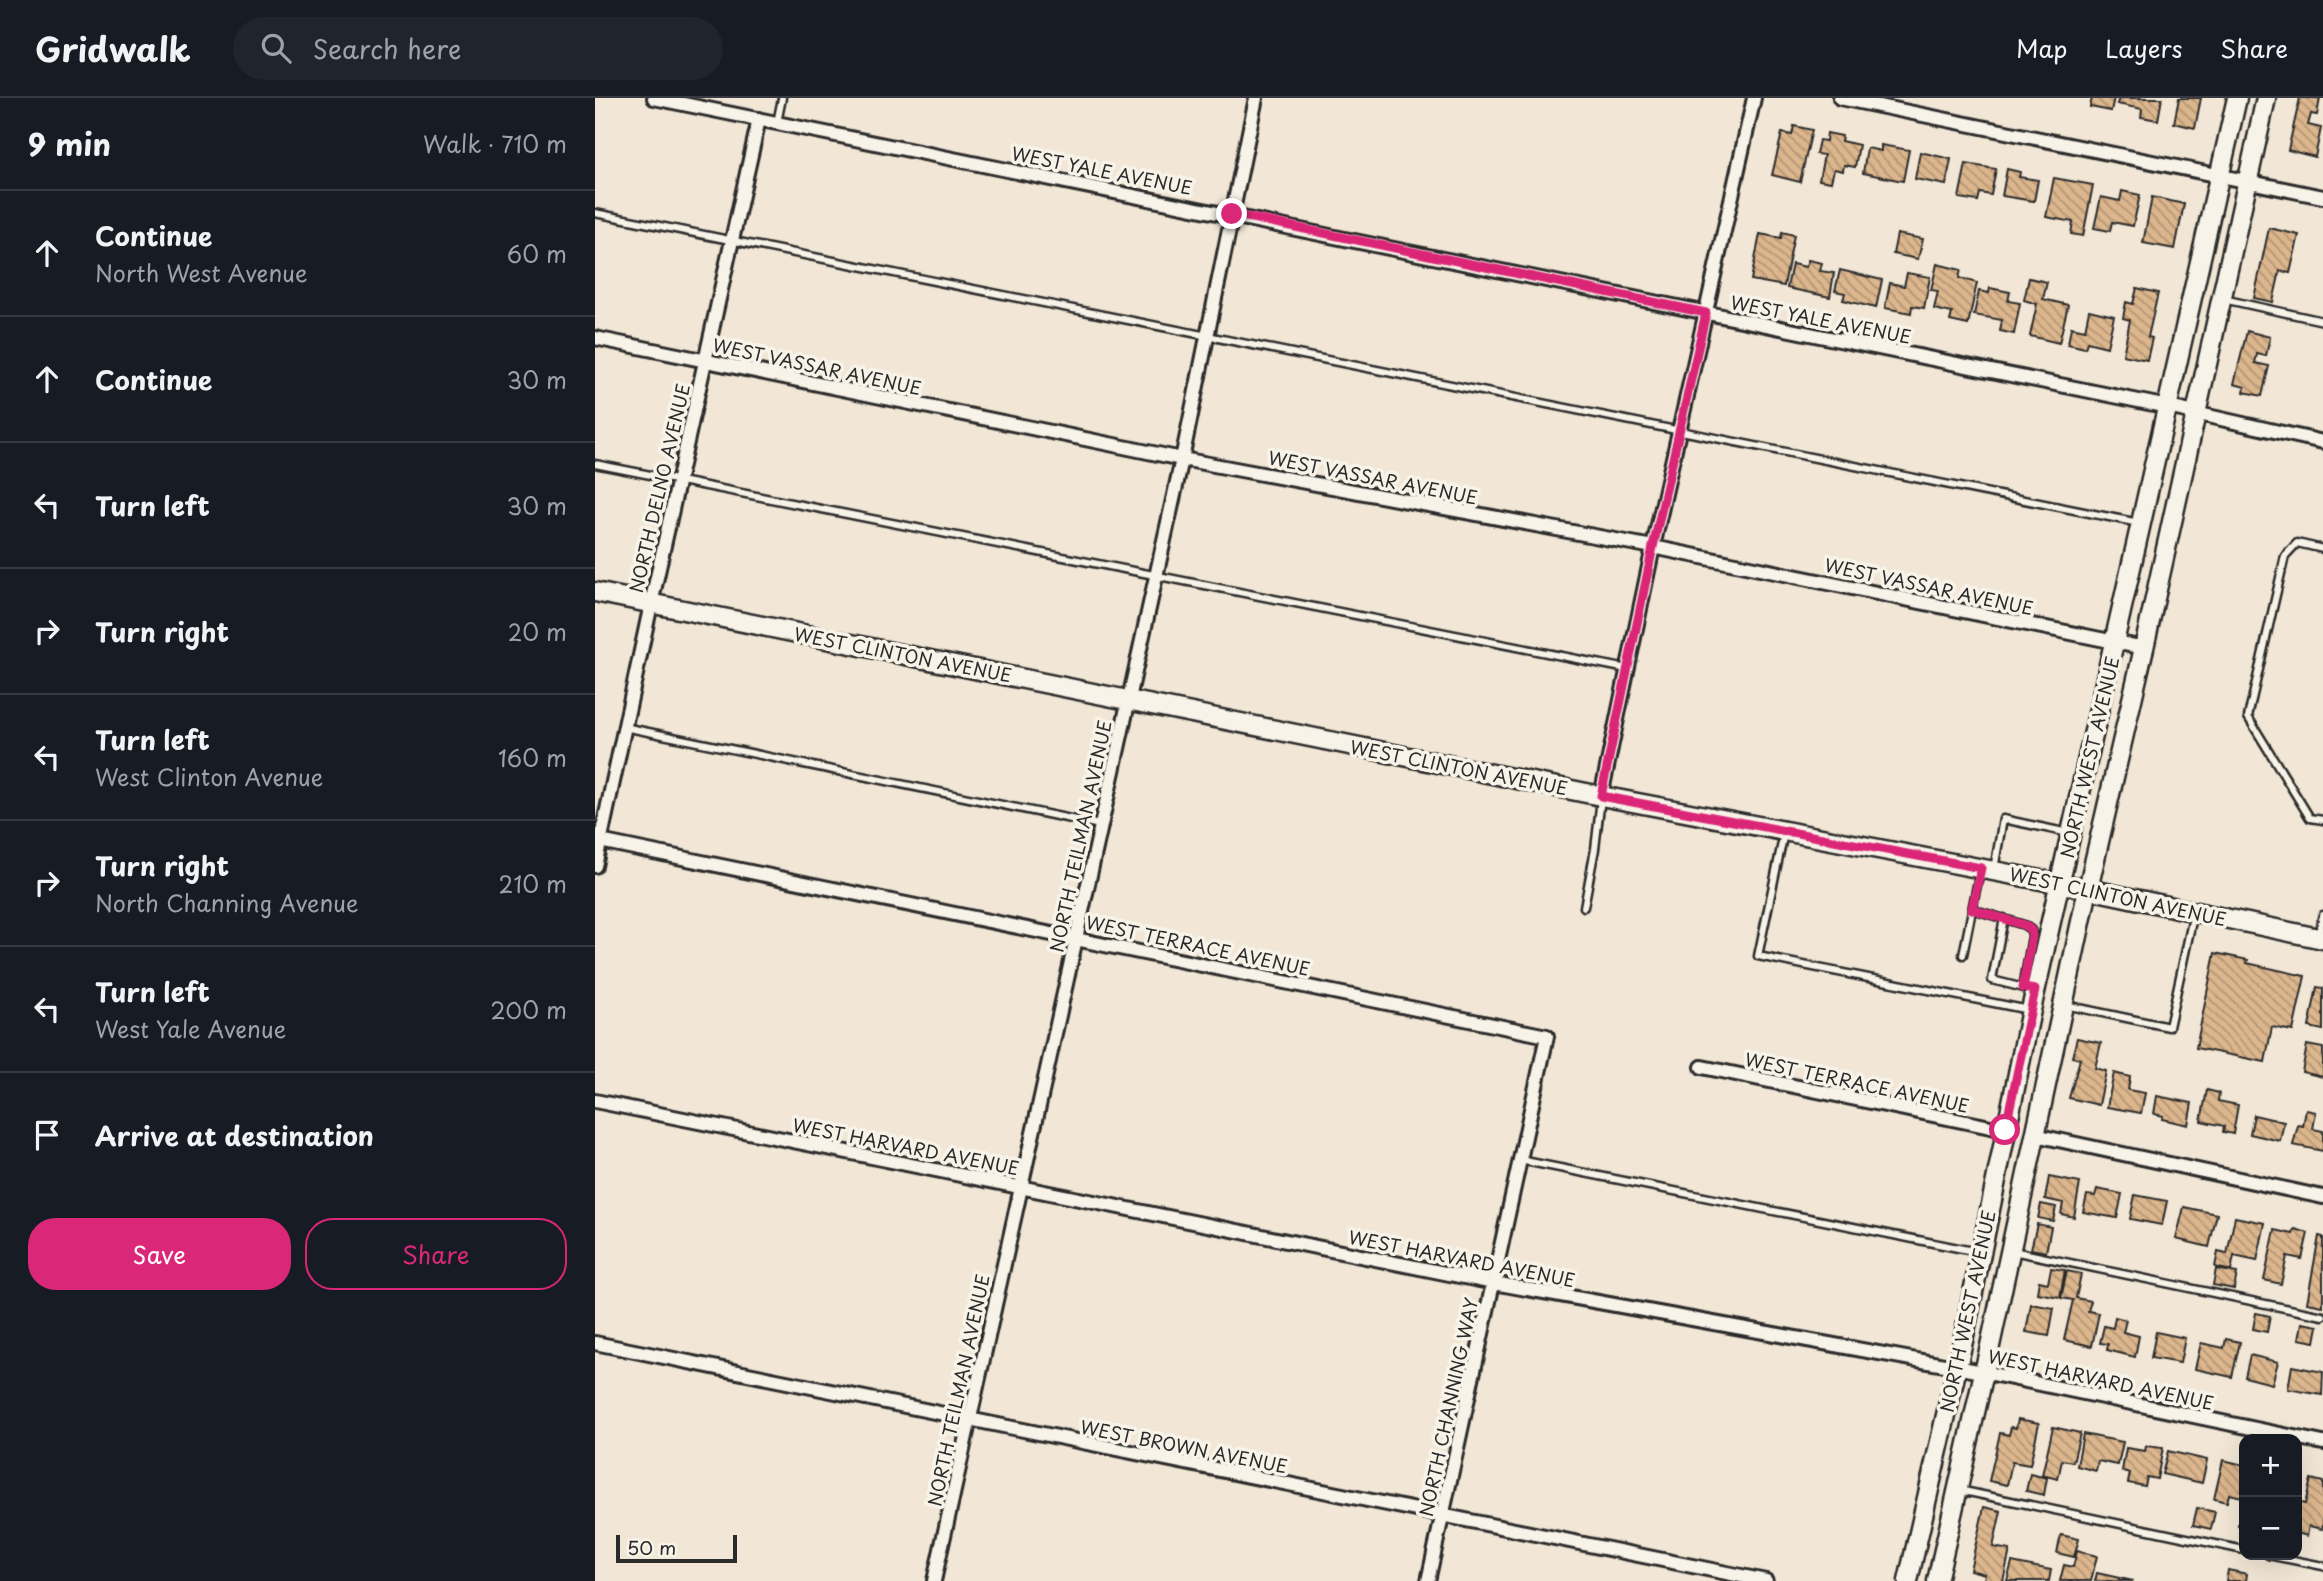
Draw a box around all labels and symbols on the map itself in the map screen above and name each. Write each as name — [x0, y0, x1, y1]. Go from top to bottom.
street label: WEST YALE AVENUE — [1009, 139, 1195, 201]
route end — [1216, 198, 1247, 229]
street label: WEST YALE AVENUE — [1728, 288, 1914, 350]
street label: WEST VASSAR AVENUE — [710, 331, 924, 401]
street label: NORTH DELNO AVENUE — [622, 381, 696, 595]
street label: WEST VASSAR AVENUE — [1266, 443, 1480, 511]
street label: WEST VASSAR AVENUE — [1822, 551, 2036, 621]
street label: WEST CLINTON AVENUE — [792, 620, 1014, 688]
street label: NORTH WEST AVENUE — [2053, 654, 2125, 860]
street label: NORTH TEILMAN AVENUE — [1042, 718, 1118, 954]
street label: WEST CLINTON AVENUE — [1348, 733, 1570, 801]
street label: WEST CLINTON AVENUE — [2007, 860, 2229, 932]
street label: WEST TERRACE AVENUE — [1083, 908, 1313, 982]
street label: WEST TERRACE AVENUE — [1742, 1045, 1972, 1119]
street label: WEST HARVARD AVENUE — [790, 1111, 1022, 1181]
route start — [1989, 1114, 2020, 1145]
street label: NORTH WEST AVENUE — [1932, 1207, 2002, 1415]
street label: WEST HARVARD AVENUE — [1346, 1223, 1578, 1293]
street label: NORTH TEILMAN AVENUE — [920, 1272, 996, 1508]
street label: NORTH CHANNING WAY — [1412, 1295, 1484, 1519]
street label: WEST HARVARD AVENUE — [1986, 1342, 2216, 1416]
street label: WEST BROWN AVENUE — [1078, 1413, 1290, 1479]
scale bar — [616, 1532, 737, 1564]

